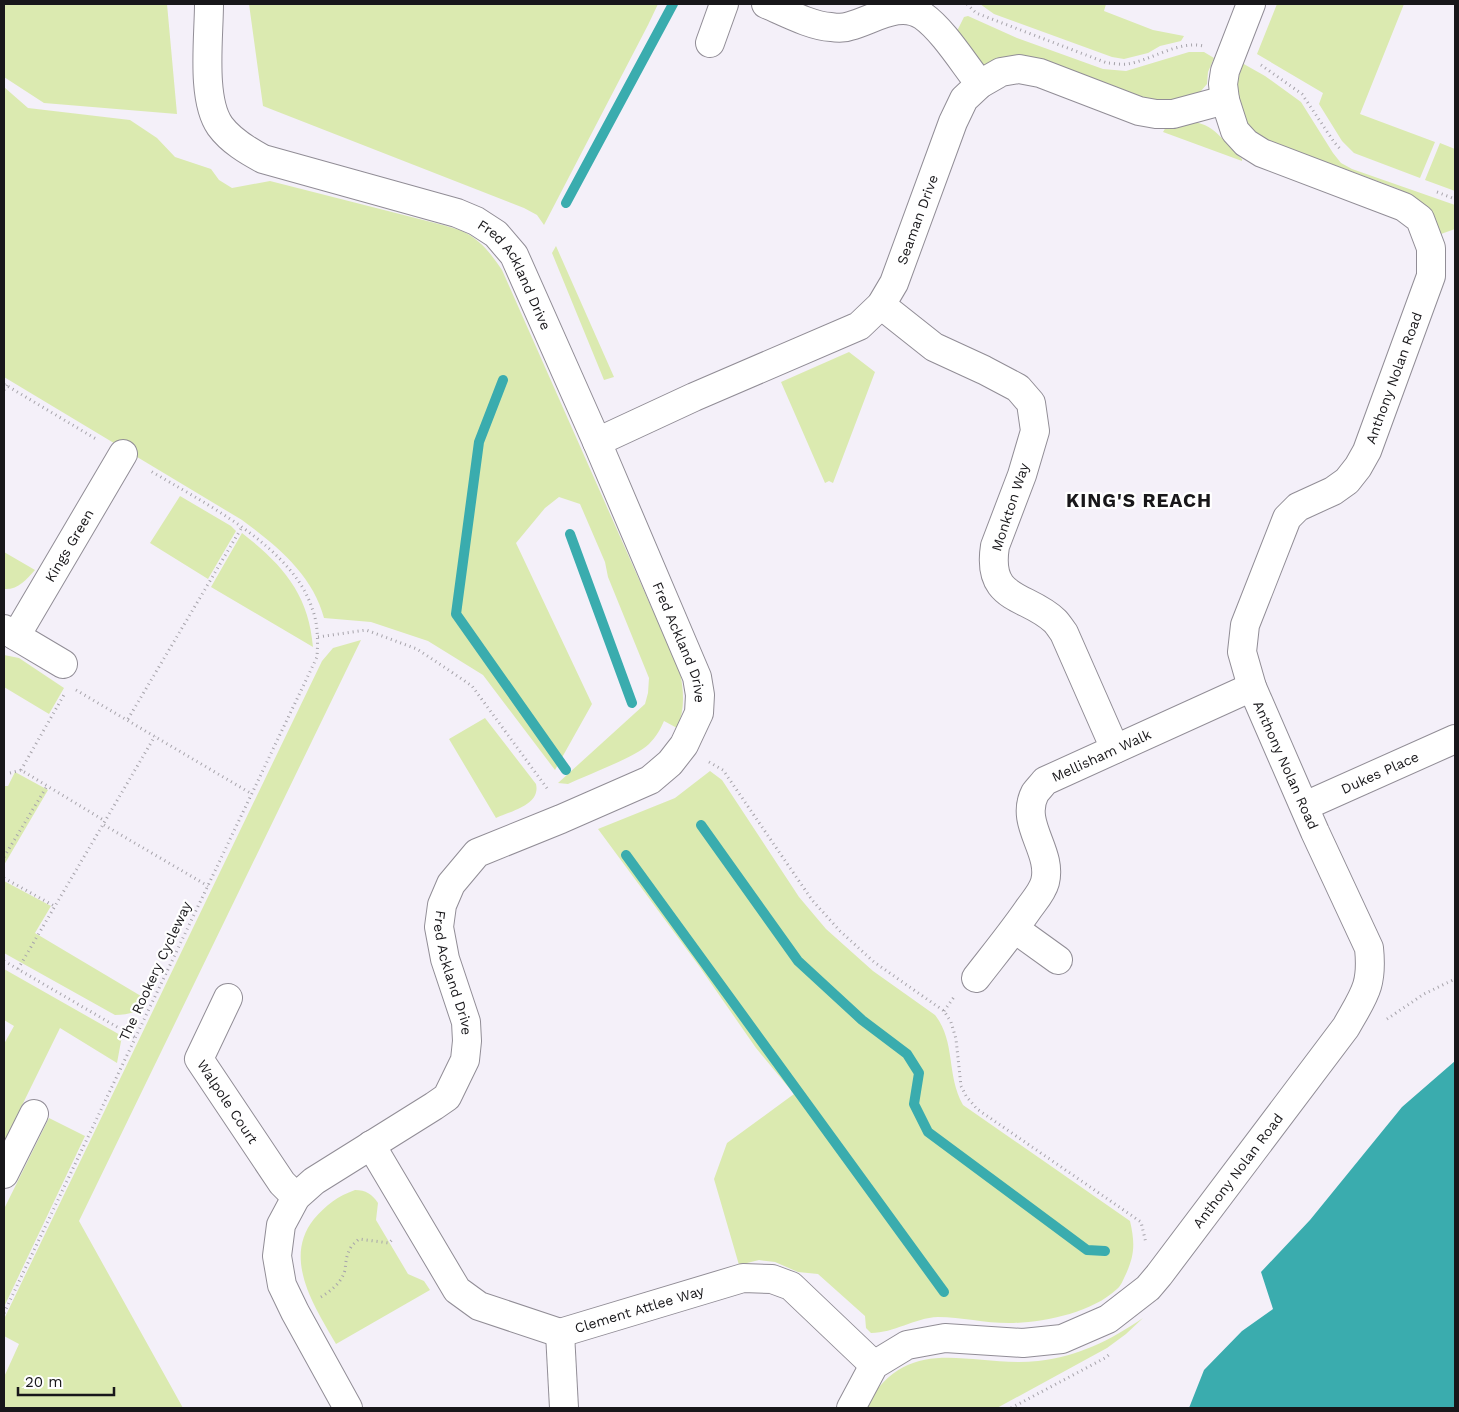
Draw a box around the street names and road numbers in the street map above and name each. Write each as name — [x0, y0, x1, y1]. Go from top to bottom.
street label: Seaman Drive — [893, 172, 941, 267]
street label: Fred Ackland Drive — [475, 216, 554, 332]
street label: Anthony Nolan Road — [1362, 310, 1425, 446]
street label: Monkton Way — [988, 460, 1032, 553]
street label: Kings Green — [42, 506, 97, 585]
street label: Fred Ackland Drive — [649, 579, 708, 703]
street label: Anthony Nolan Road — [1250, 698, 1322, 832]
street label: Mellisham Walk — [1049, 726, 1153, 785]
street label: Dukes Place — [1339, 748, 1421, 797]
street label: The Rookery Cycleway — [116, 898, 195, 1043]
street label: Fred Ackland Drive — [431, 909, 475, 1036]
street label: Walpole Court — [194, 1057, 261, 1147]
street label: Anthony Nolan Road — [1189, 1110, 1286, 1231]
street label: Clement Attlee Way — [573, 1282, 707, 1336]

